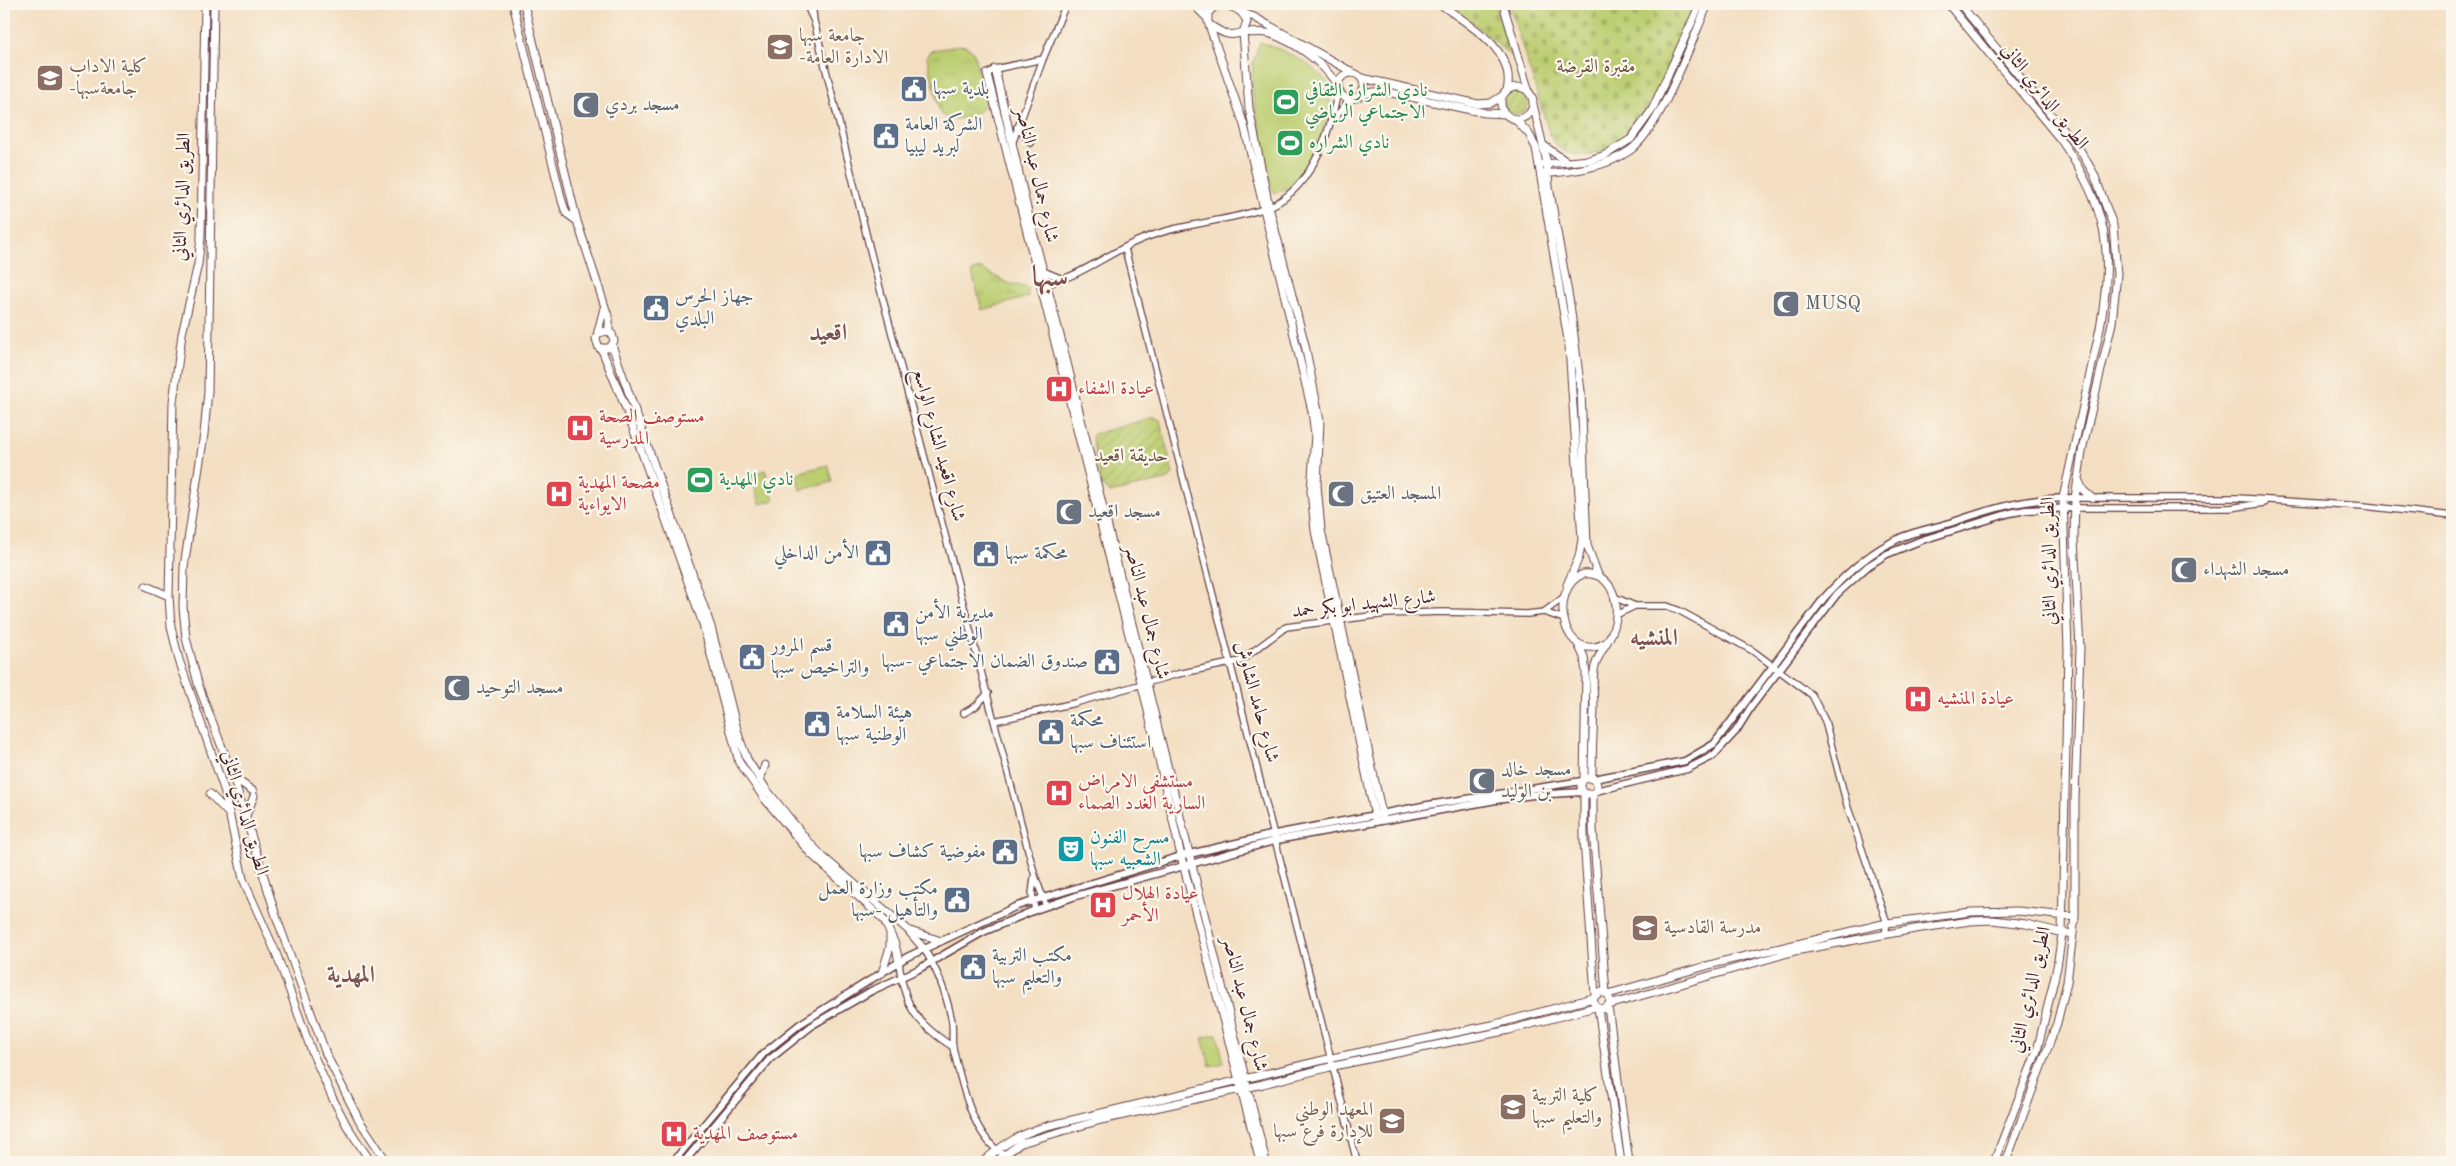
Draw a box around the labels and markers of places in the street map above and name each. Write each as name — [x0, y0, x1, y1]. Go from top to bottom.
place label: جامعة سبها -الادارة العامة — [799, 27, 888, 68]
school or university icon: جامعة سبها -الادارة العامة — [765, 32, 795, 62]
place label: كلية الاداب -جامعةسبها — [69, 57, 148, 100]
school or university icon: كلية الاداب -جامعةسبها — [35, 63, 65, 93]
public building icon: بلدية سبها — [899, 74, 929, 104]
place label: بلدية سبها — [933, 80, 989, 100]
place label: نادي الشرارة الثقافي الاجتماعي الرياضي — [1305, 81, 1428, 129]
sports icon: نادي الشرارة الثقافي الاجتماعي الرياضي — [1271, 87, 1301, 117]
mosque icon: مسجد بردي — [571, 90, 601, 120]
place label: مسجد بردي — [605, 96, 680, 119]
place label: الشركة العامة لبريد ليبيا — [905, 112, 982, 157]
public building icon: الشركة العامة لبريد ليبيا — [871, 121, 901, 151]
sports icon: نادي الشراره — [1275, 128, 1305, 158]
place label: نادي الشراره — [1309, 134, 1389, 157]
place label: جهاز الحرس البلدي — [675, 288, 754, 333]
mosque icon: MUSQ — [1771, 289, 1801, 319]
public building icon: جهاز الحرس البلدي — [641, 293, 671, 323]
place label: MUSQ — [1805, 295, 1861, 314]
hospital icon: عيادة الشفاء — [1044, 374, 1074, 404]
place label: عيادة الشفاء — [1078, 380, 1154, 399]
place label: مستوصف الصحة المدرسية — [599, 408, 705, 449]
hospital icon: مستوصف الصحة المدرسية — [565, 413, 595, 443]
sports icon: نادي المهدية — [685, 465, 715, 495]
place label: نادي المهدية — [719, 471, 793, 494]
place label: مصحة المهدية الايواءية — [578, 474, 660, 516]
hospital icon: مصحة المهدية الايواءية — [544, 479, 574, 509]
mosque icon: المسجد العتيق — [1326, 479, 1356, 509]
place label: المسجد العتيق — [1360, 485, 1441, 505]
mosque icon: مسجد اقعيد — [1054, 497, 1084, 527]
place label: مسجد اقعيد — [1088, 503, 1161, 522]
place label: الأمن الداخلي — [774, 538, 859, 570]
public building icon: الأمن الداخلي — [863, 538, 893, 568]
public building icon: محكمة سبها — [971, 539, 1001, 569]
place label: محكمة سبها — [1005, 542, 1068, 565]
mosque icon: مسجد الشهداء — [2169, 555, 2199, 585]
place label: مسجد الشهداء — [2203, 561, 2289, 581]
place label: مديرية الأمن الوطني سبها — [915, 598, 994, 652]
public building icon: مديرية الأمن الوطني سبها — [881, 609, 911, 639]
place label: قسم المرور والتراخيص سبها — [769, 637, 869, 680]
public building icon: قسم المرور والتراخيص سبها — [737, 642, 767, 672]
public building icon: صندوق الضمان الاجتماعي -سبها — [1092, 647, 1122, 677]
place label: صندوق الضمان الاجتماعي -سبها — [882, 653, 1088, 676]
mosque icon: مسجد التوحيد — [442, 673, 472, 703]
place label: مسجد التوحيد — [476, 679, 563, 699]
hospital icon: عيادة المنشيه — [1903, 684, 1933, 714]
place label: عيادة المنشيه — [1937, 690, 2014, 709]
place label: هيئة السلامة الوطنية سبها — [836, 704, 912, 746]
public building icon: هيئة السلامة الوطنية سبها — [802, 709, 832, 739]
place label: محكمة استئناف سبها — [1070, 709, 1151, 754]
public building icon: محكمة استئناف سبها — [1036, 717, 1066, 747]
place label: مسجد خالد بن الوليد — [1501, 761, 1571, 803]
mosque icon: مسجد خالد بن الوليد — [1467, 766, 1497, 796]
place label: مستشفي الامراض السارية الغدد الصماء — [1078, 773, 1205, 815]
hospital icon: مستشفي الامراض السارية الغدد الصماء — [1044, 778, 1074, 808]
place label: مسرح الفنون الشعبيه سبها — [1090, 829, 1170, 871]
theatre icon: مسرح الفنون الشعبيه سبها — [1056, 834, 1086, 864]
public building icon: مفوضية كشاف سبها — [990, 837, 1020, 867]
place label: مفوضية كشاف سبها — [859, 842, 986, 863]
place label: مكتب وزارة العمل والتأهيل -سبها — [818, 878, 938, 923]
public building icon: مكتب وزارة العمل والتأهيل -سبها — [942, 885, 972, 915]
place label: عيادة الهلال الأحمر — [1120, 885, 1198, 927]
hospital icon: عيادة الهلال الأحمر — [1088, 890, 1118, 920]
school or university icon: مدرسة القادسية — [1630, 913, 1660, 943]
place label: مدرسة القادسية — [1664, 919, 1761, 938]
place label: مكتب التربية والتعليم سبها — [992, 945, 1072, 996]
public building icon: مكتب التربية والتعليم سبها — [958, 952, 988, 982]
place label: كلية التربية والتعليم سبها — [1532, 1086, 1602, 1136]
school or university icon: كلية التربية والتعليم سبها — [1498, 1092, 1528, 1122]
place label: المعهد الوطني للإدارة فرع سبها — [1273, 1101, 1373, 1146]
school or university icon: المعهد الوطني للإدارة فرع سبها — [1377, 1106, 1407, 1136]
hospital icon: مستوصف المهدية — [659, 1119, 689, 1149]
place label: مستوصف المهدية — [693, 1125, 798, 1145]

